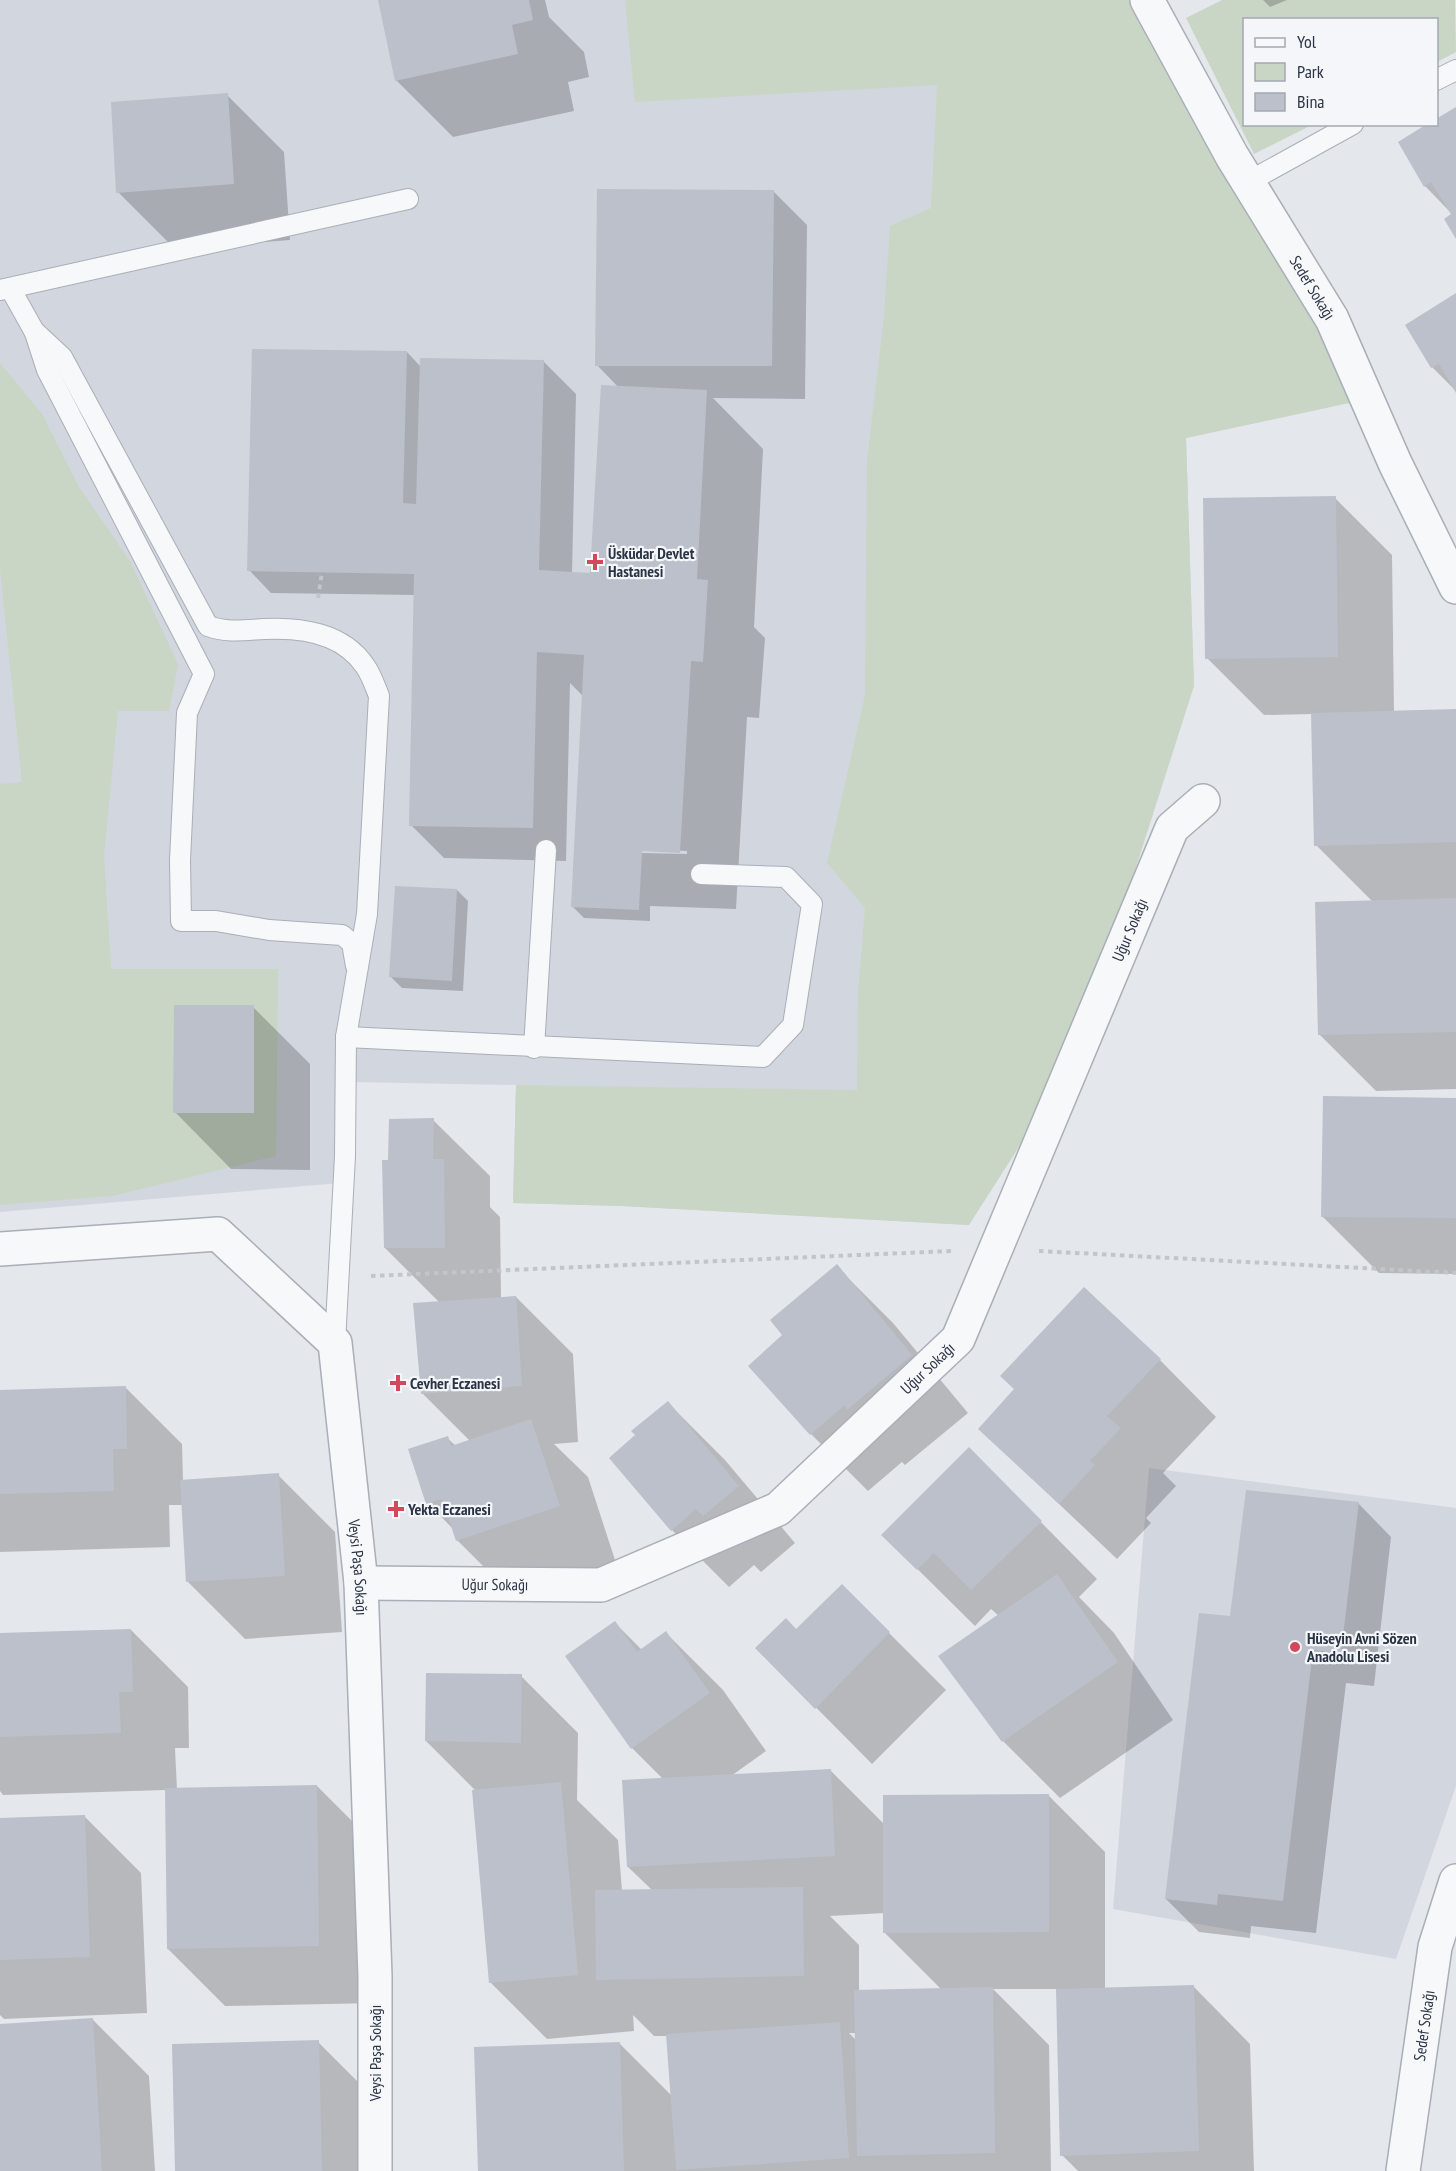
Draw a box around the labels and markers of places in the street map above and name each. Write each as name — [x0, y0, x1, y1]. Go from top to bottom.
place label: Üsküdar Devlet Hastanesi — [608, 543, 695, 581]
marker: Üsküdar Devlet Hastanesi — [586, 553, 604, 571]
place label: Cevher Eczanesi — [410, 1373, 501, 1393]
marker: Cevher Eczanesi — [391, 1376, 405, 1390]
place label: Yekta Eczanesi — [407, 1499, 491, 1519]
marker: Yekta Eczanesi — [389, 1502, 403, 1516]
place label: Hüseyin Avni Sözen Anadolu Lisesi — [1306, 1628, 1417, 1666]
marker: Hüseyin Avni Sözen Anadolu Lisesi — [1288, 1640, 1302, 1654]

